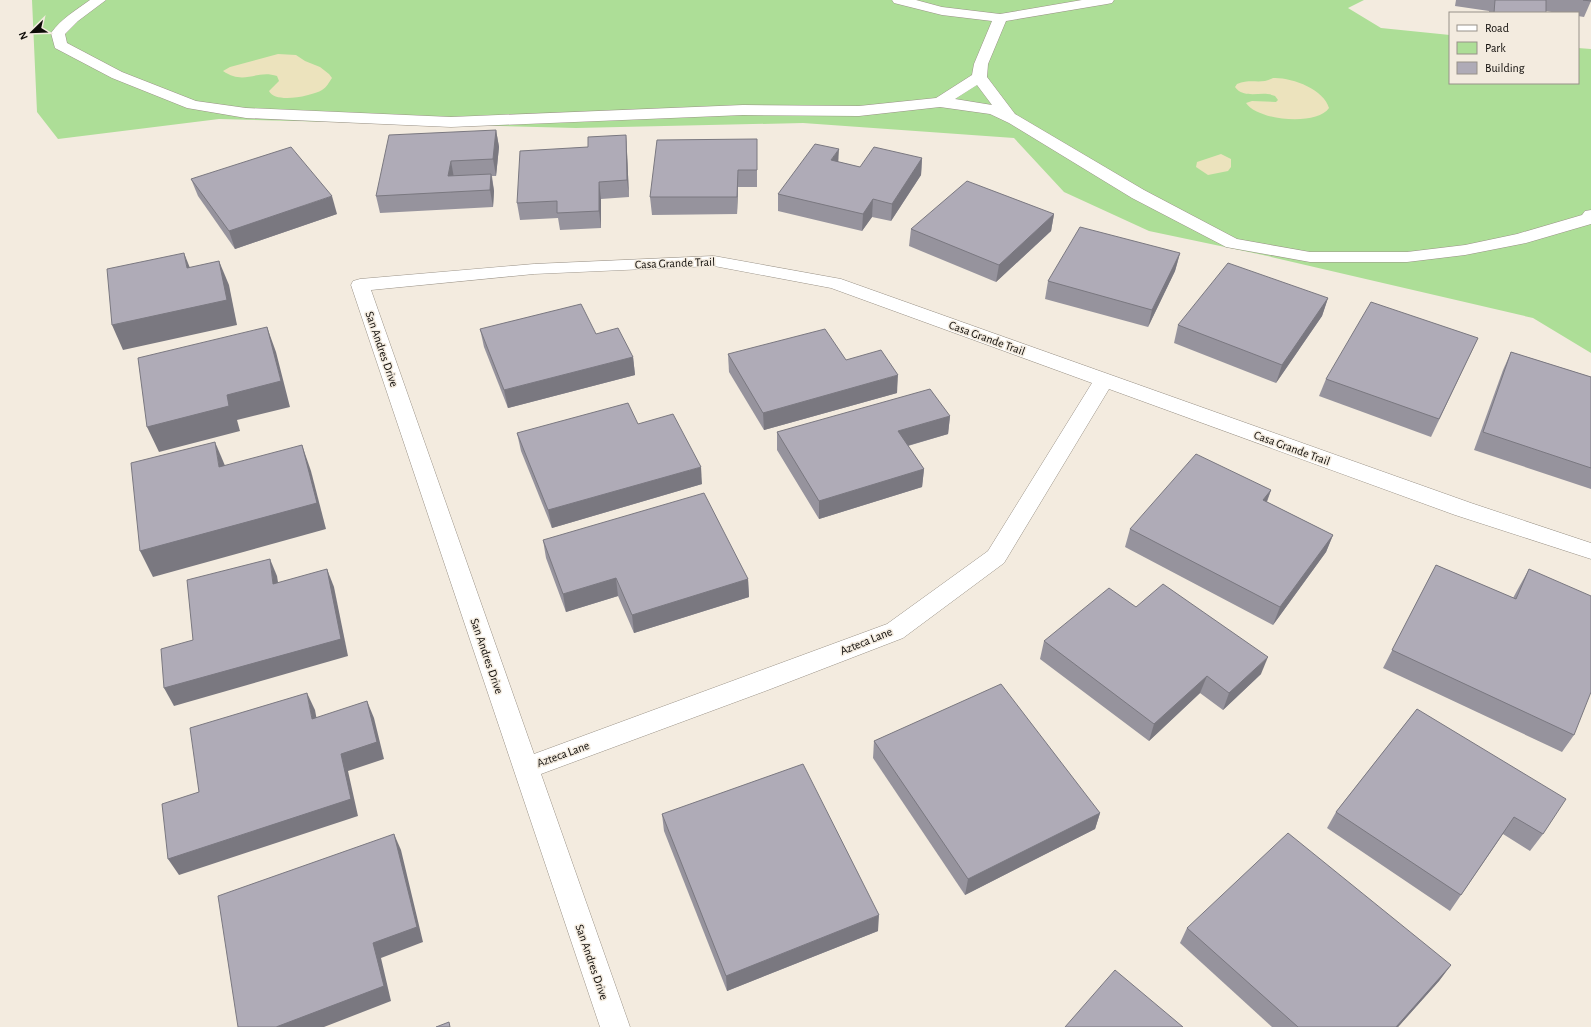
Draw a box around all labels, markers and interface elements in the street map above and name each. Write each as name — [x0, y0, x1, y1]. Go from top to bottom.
north arrow — [12, 12, 52, 52]
legend — [1449, 12, 1579, 84]
text: Road — [1485, 22, 1509, 34]
text: N — [17, 30, 30, 41]
text: Park — [1485, 42, 1506, 54]
text: Building — [1485, 62, 1525, 74]
street label: Casa Grande Trail — [635, 256, 715, 270]
street label: San Andres Drive — [363, 310, 401, 388]
street label: Casa Grande Trail — [947, 319, 1027, 357]
street label: Casa Grande Trail — [1252, 429, 1332, 467]
street label: San Andres Drive — [468, 617, 506, 695]
street label: Azteca Lane — [838, 625, 894, 657]
street label: Azteca Lane — [535, 739, 591, 769]
street label: San Andres Drive — [573, 923, 611, 1001]

